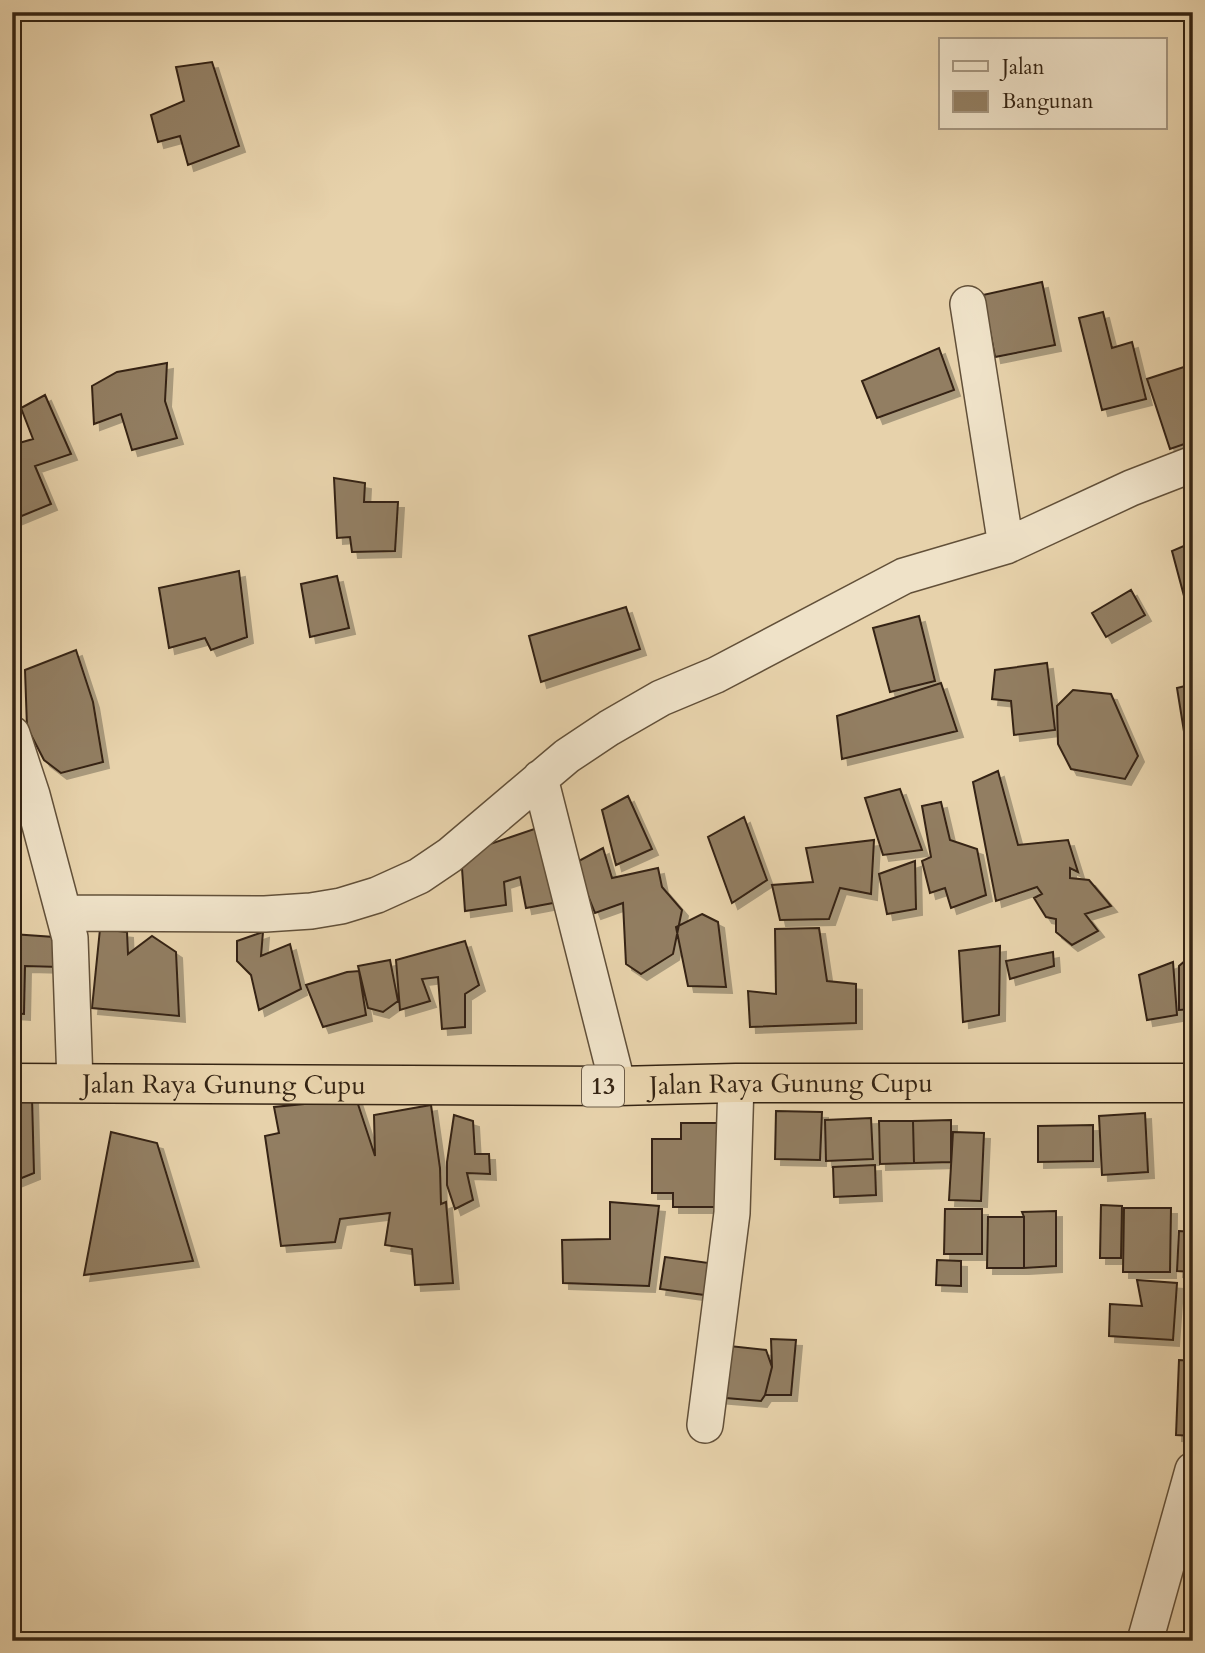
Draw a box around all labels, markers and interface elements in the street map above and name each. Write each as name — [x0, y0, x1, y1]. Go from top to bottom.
legend — [939, 38, 1166, 130]
text: Jalan — [999, 53, 1045, 82]
text: Bangunan — [1002, 87, 1094, 116]
street label: Jalan Raya Gunung Cupu — [78, 1066, 366, 1103]
road number: 13 — [582, 1066, 624, 1106]
street label: Jalan Raya Gunung Cupu — [645, 1066, 933, 1103]

